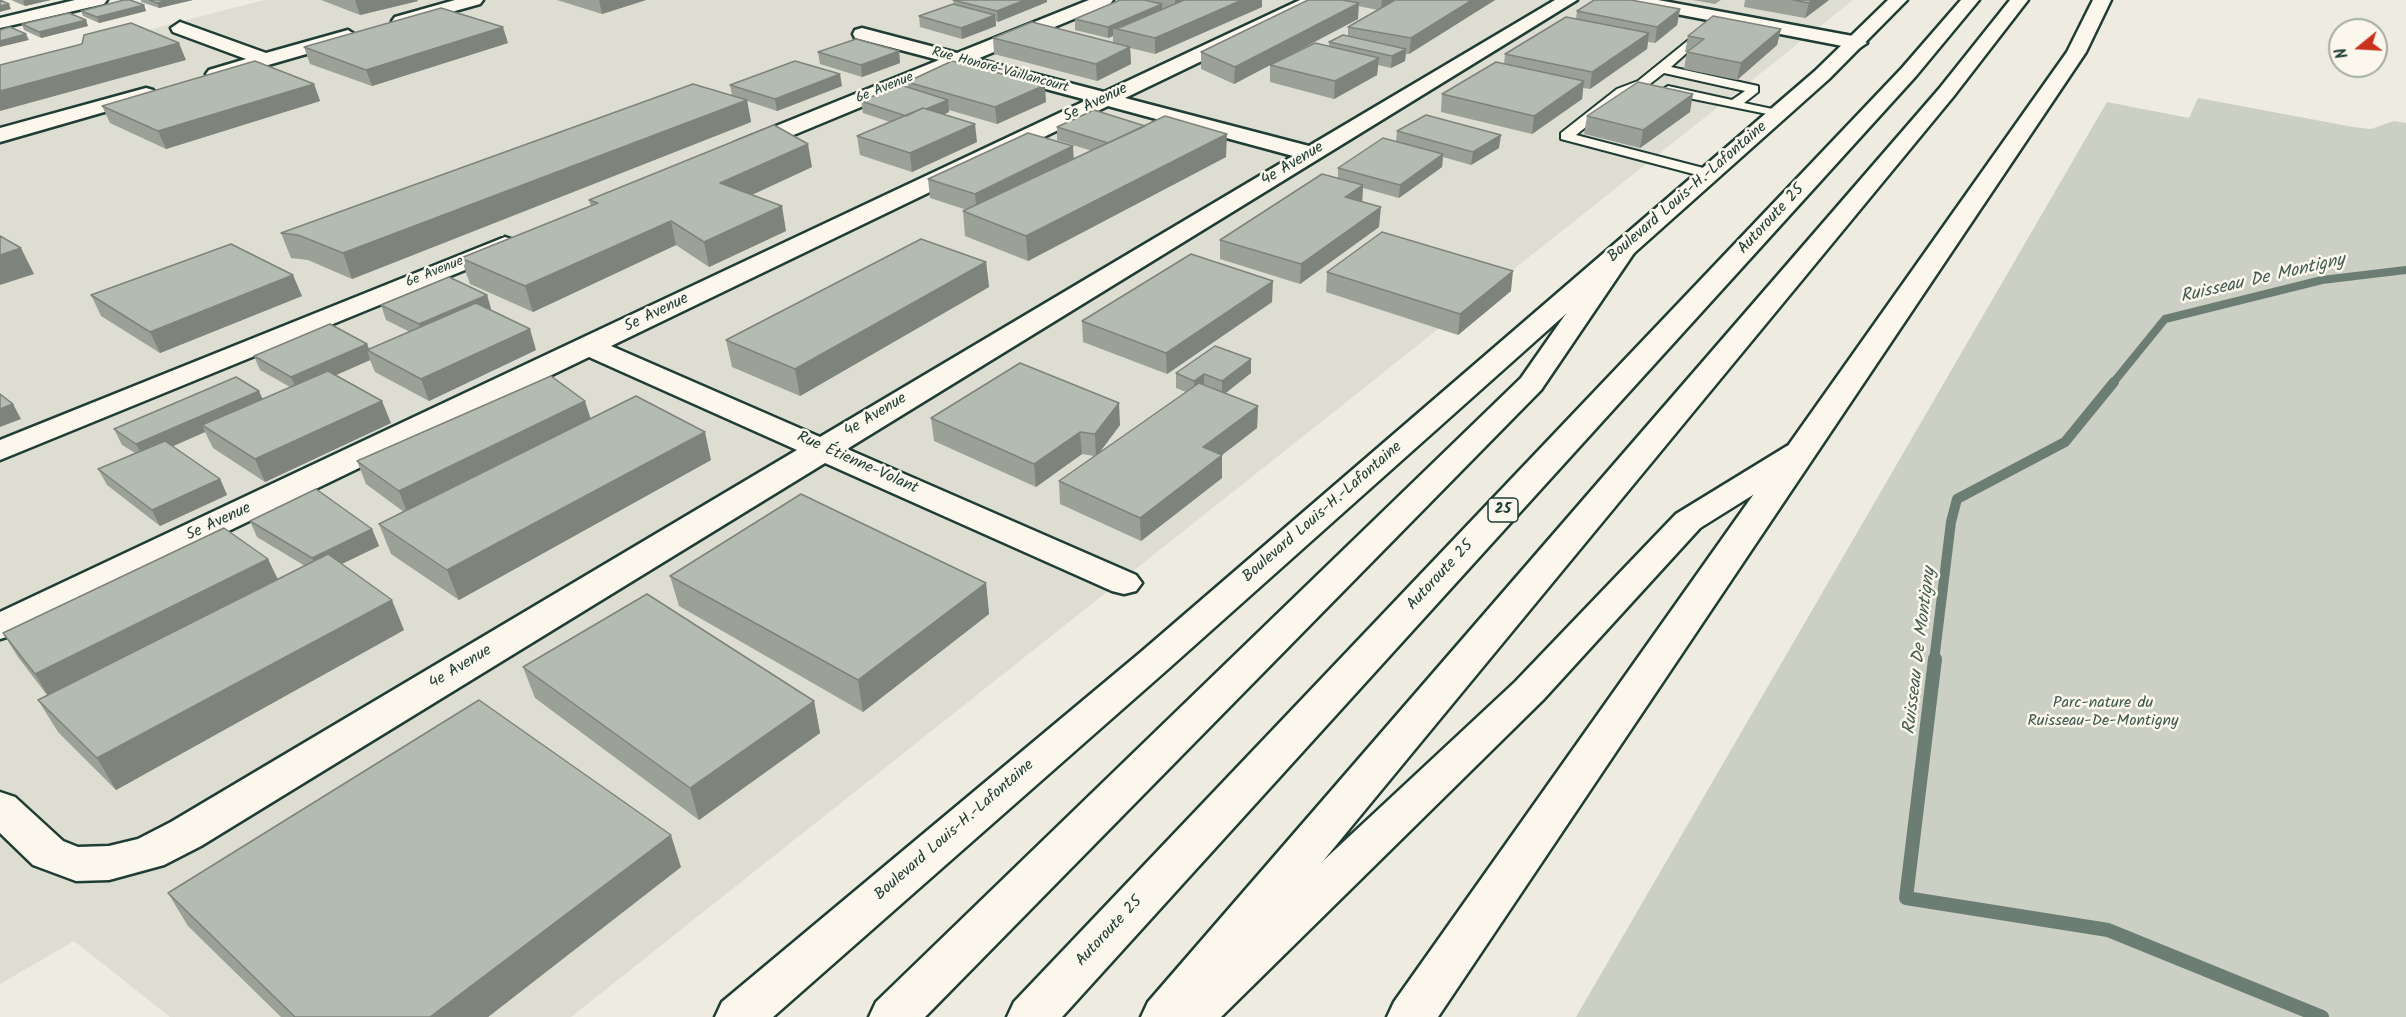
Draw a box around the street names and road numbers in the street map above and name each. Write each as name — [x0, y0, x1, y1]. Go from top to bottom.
street label: Rue Honoré-Vaillancourt — [930, 45, 1070, 97]
street label: 6e Avenue — [854, 70, 916, 108]
street label: 5e Avenue — [1061, 80, 1131, 128]
street label: Boulevard Louis-H.-Lafontaine — [1604, 119, 1772, 267]
street label: 4e Avenue — [1258, 139, 1328, 191]
street label: Autoroute 25 — [1735, 181, 1809, 259]
street label: 6e Avenue — [404, 254, 466, 292]
street label: 5e Avenue — [622, 290, 692, 338]
street label: 4e Avenue — [841, 390, 911, 442]
street label: Rue Étienne-Volant — [793, 429, 921, 499]
street label: Boulevard Louis-H.-Lafontaine — [1239, 439, 1407, 587]
road number: 25 — [1488, 498, 1518, 522]
street label: 5e Avenue — [184, 500, 254, 546]
street label: Autoroute 25 — [1404, 537, 1478, 615]
street label: 4e Avenue — [426, 642, 496, 694]
street label: Boulevard Louis-H.-Lafontaine — [871, 757, 1039, 905]
street label: Autoroute 25 — [1073, 893, 1147, 971]

